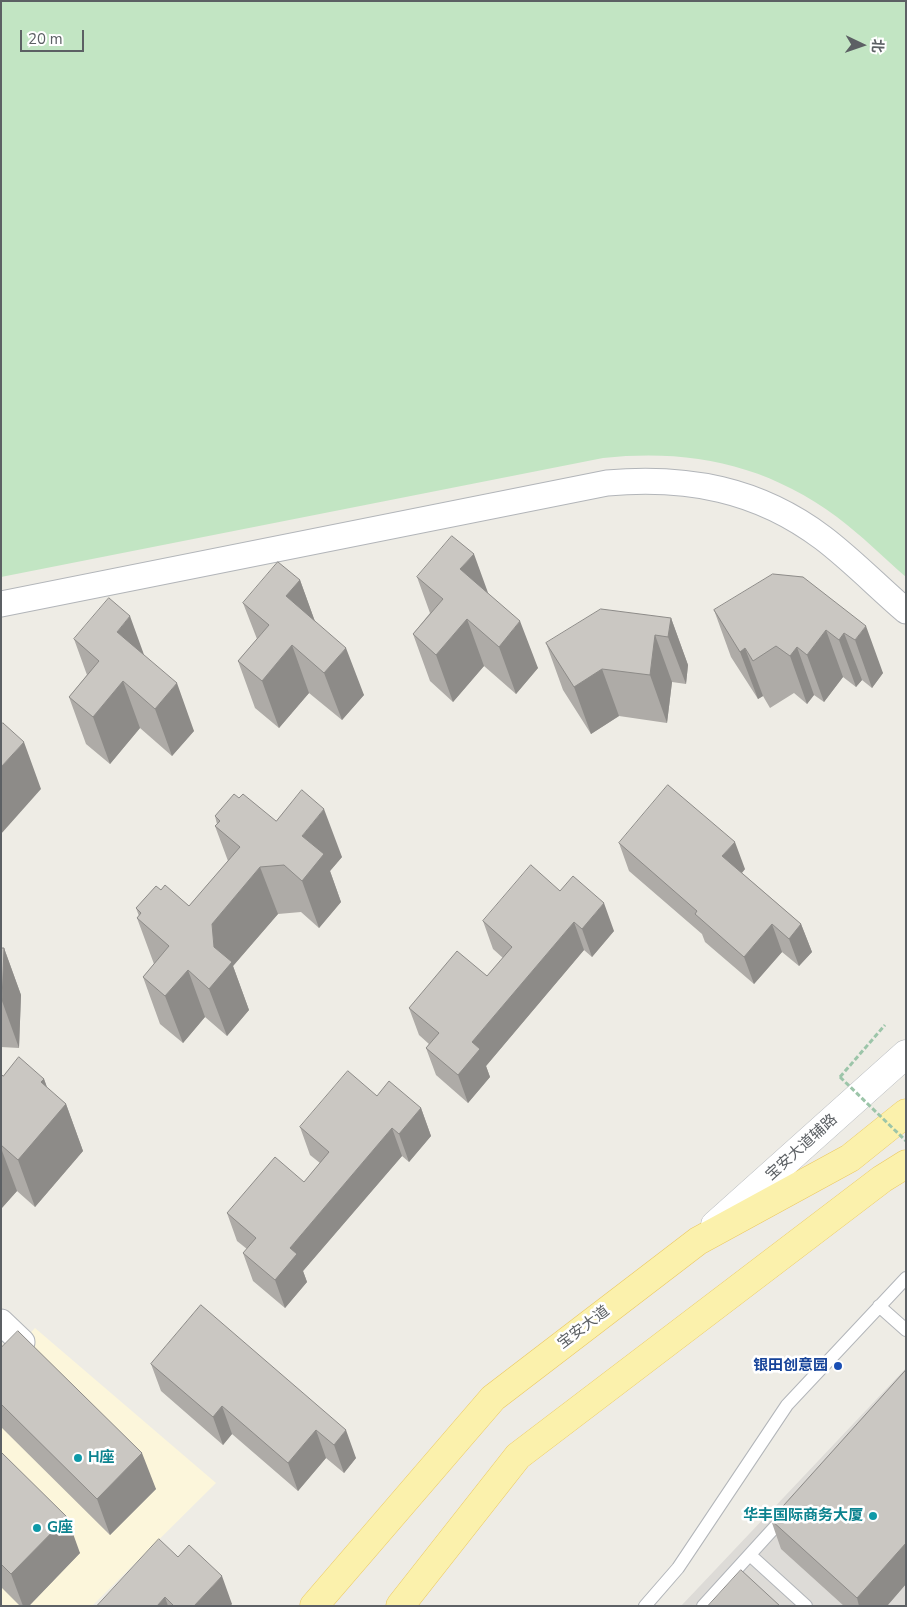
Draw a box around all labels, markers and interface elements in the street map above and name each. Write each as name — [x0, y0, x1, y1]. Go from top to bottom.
scale bar — [22, 20, 86, 52]
north arrow — [837, 20, 887, 70]
text: 20 m — [28, 29, 63, 49]
text: 北 — [868, 38, 887, 53]
street label: 宝安大道辅路 — [763, 1111, 841, 1185]
street label: 宝安大道 — [555, 1303, 613, 1353]
place label: 银田创意园 — [753, 1357, 828, 1375]
marker: 银田创意园 — [832, 1360, 844, 1372]
place label: H座 — [88, 1449, 115, 1467]
marker: H座 — [72, 1452, 84, 1464]
place label: 华丰国际商务大厦 — [743, 1507, 863, 1525]
marker: 华丰国际商务大厦 — [867, 1510, 879, 1522]
place label: G座 — [47, 1519, 73, 1537]
marker: G座 — [31, 1522, 43, 1534]

